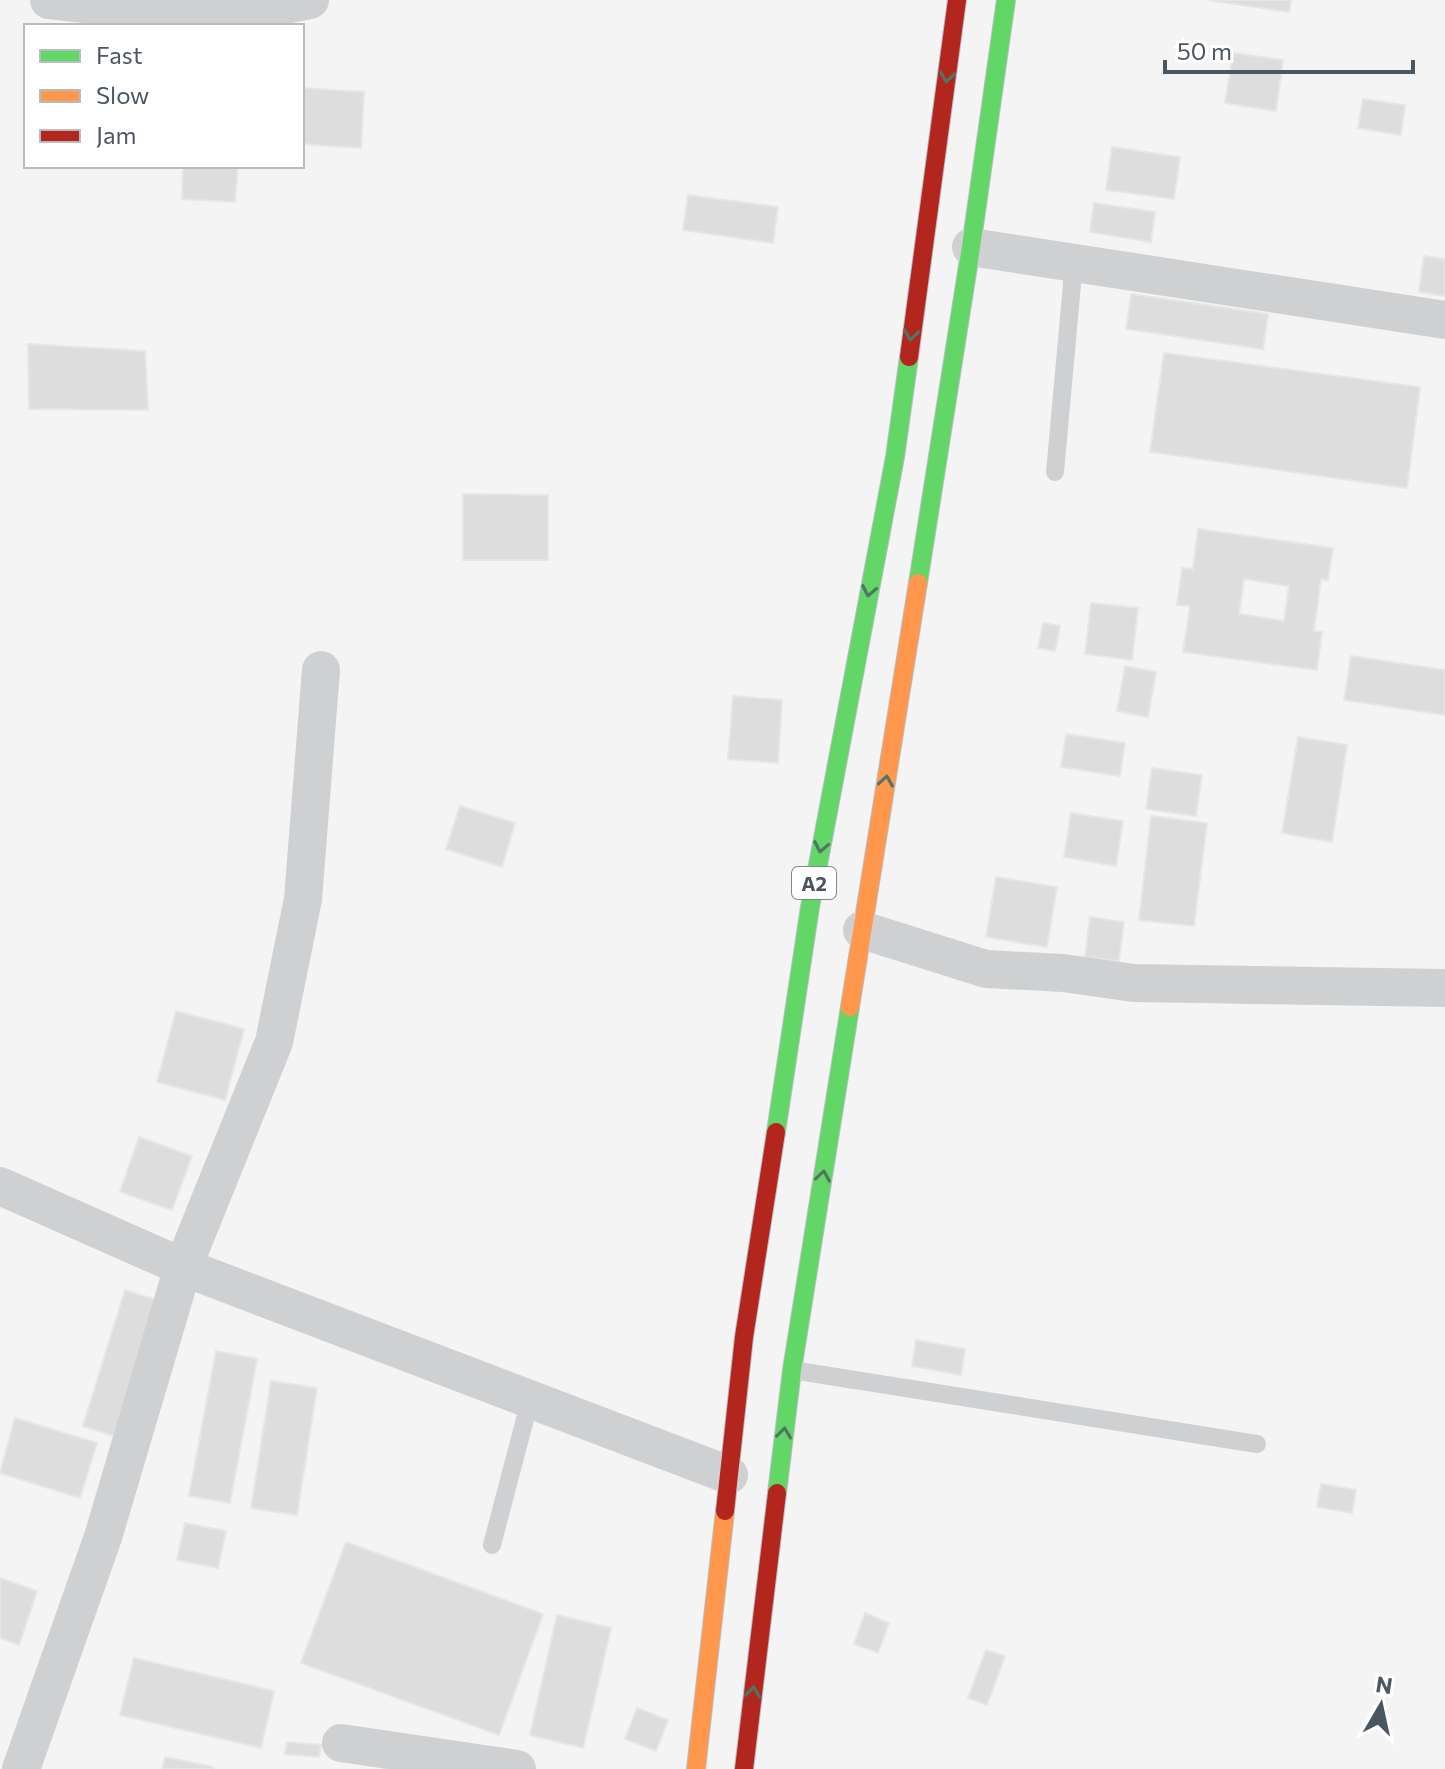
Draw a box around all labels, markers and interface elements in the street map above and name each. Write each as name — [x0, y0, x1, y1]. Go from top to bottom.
legend — [24, 24, 304, 168]
scale bar — [1165, 24, 1413, 74]
text: 50 m — [1177, 36, 1232, 65]
text: Fast — [96, 40, 143, 69]
one-way arrow — [939, 70, 956, 84]
text: Slow — [96, 80, 149, 109]
text: Jam — [96, 120, 136, 149]
one-way arrow — [903, 329, 920, 342]
one-way arrow — [862, 585, 879, 598]
one-way arrow — [876, 774, 893, 788]
one-way arrow — [813, 840, 830, 853]
road number: A2 — [792, 867, 836, 899]
one-way arrow — [813, 1169, 830, 1183]
one-way arrow — [775, 1426, 792, 1440]
north arrow — [1341, 1665, 1421, 1745]
text: N — [1374, 1670, 1394, 1699]
one-way arrow — [745, 1685, 762, 1698]

